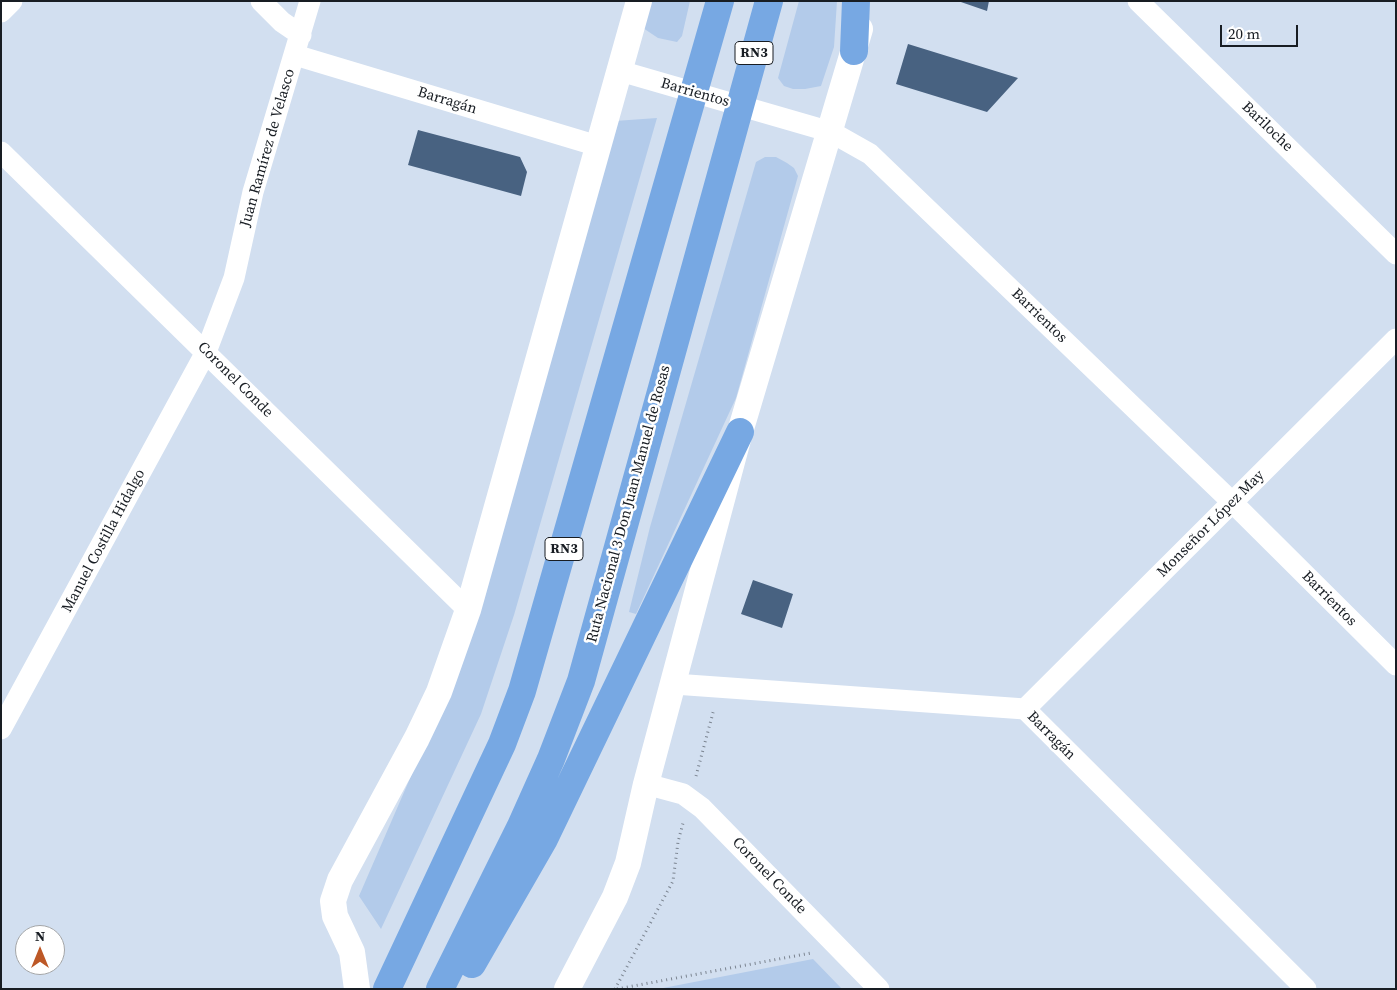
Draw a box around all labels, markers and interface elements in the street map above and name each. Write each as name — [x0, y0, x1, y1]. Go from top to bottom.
scale bar — [1222, 15, 1300, 47]
text: 20 m — [1228, 23, 1260, 44]
road number: RN3 — [735, 42, 773, 64]
street label: Juan Ramírez de Velasco — [237, 67, 299, 229]
street label: Barrientos — [659, 75, 731, 111]
street label: Barragán — [415, 83, 479, 119]
street label: Bariloche — [1238, 98, 1296, 156]
street label: Barrientos — [1007, 285, 1071, 347]
street label: Coronel Conde — [193, 338, 277, 422]
street label: Ruta Nacional 3 Don Juan Manuel de Rosas — [583, 364, 675, 644]
street label: Manuel Costilla Hidalgo — [59, 466, 149, 616]
street label: Monseñor López May — [1154, 467, 1268, 581]
road number: RN3 — [545, 538, 583, 560]
street label: Barrientos — [1298, 568, 1360, 630]
street label: Barragán — [1023, 708, 1079, 764]
street label: Coronel Conde — [728, 834, 810, 918]
north arrow — [15, 925, 65, 975]
text: N — [35, 926, 45, 946]

